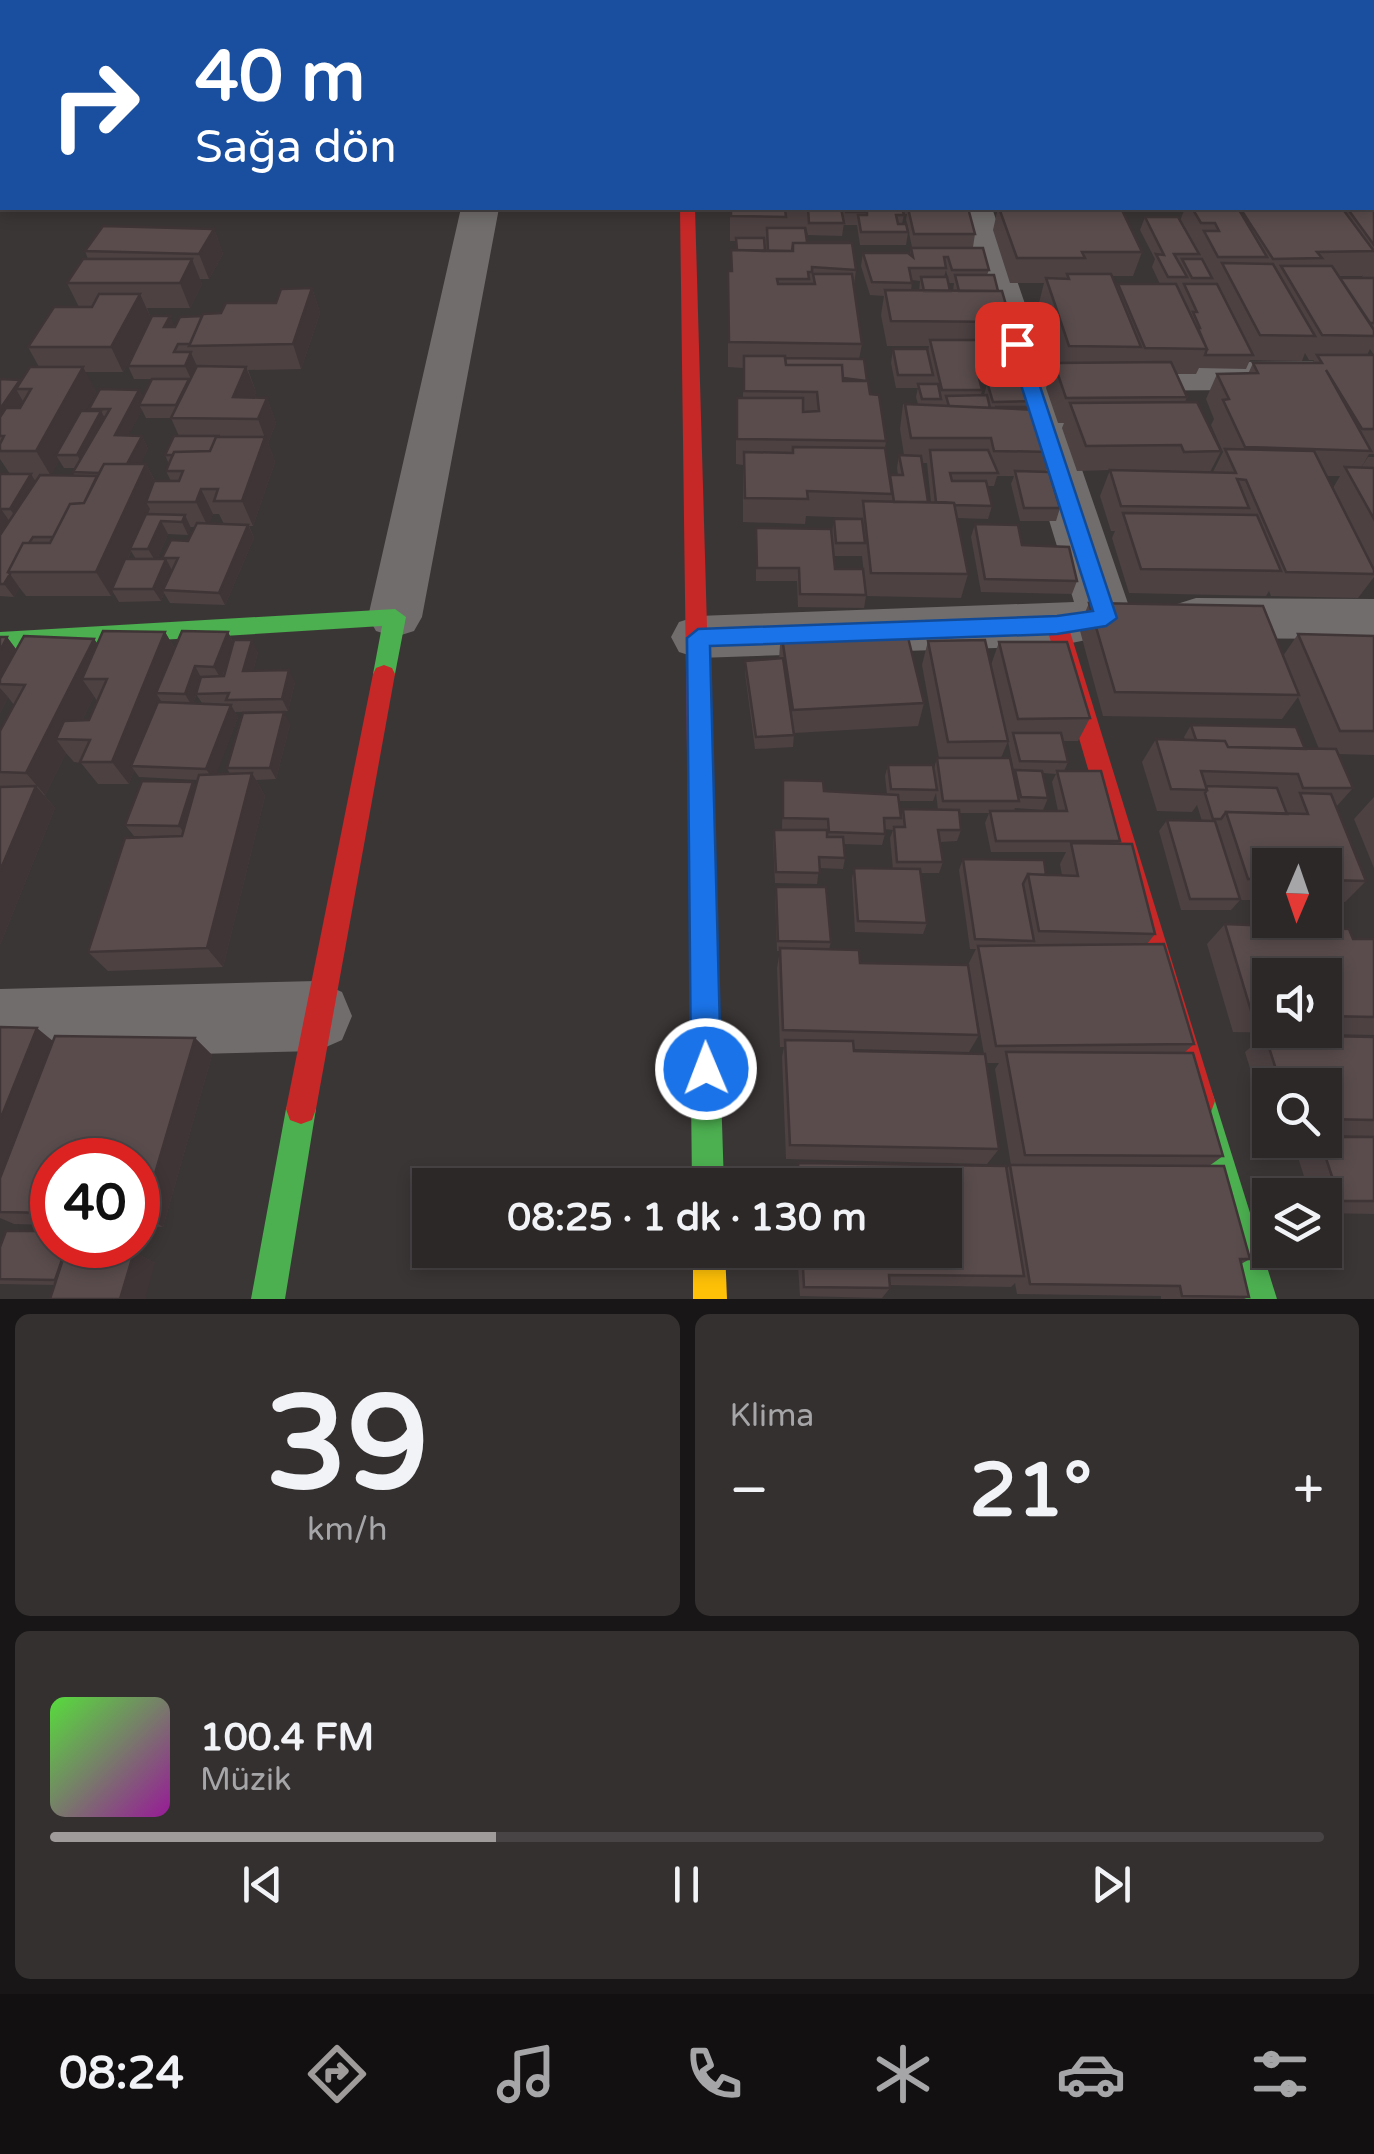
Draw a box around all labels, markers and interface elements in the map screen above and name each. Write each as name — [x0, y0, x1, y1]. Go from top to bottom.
text: 40 m — [195, 36, 365, 120]
icon: right — [30, 40, 160, 170]
text: Sağa dön — [195, 121, 397, 175]
pin — [975, 302, 1060, 387]
icon: arrive — [990, 317, 1045, 372]
north arrow — [1252, 848, 1342, 938]
map controls — [1252, 848, 1342, 1268]
button: sound — [1252, 958, 1342, 1048]
position arrow — [654, 1017, 758, 1121]
button: search — [1252, 1068, 1342, 1158]
speed limit sign: 40 — [30, 1138, 160, 1268]
button: layers — [1252, 1178, 1342, 1268]
text: 08:25 · 1 dk · 130 m — [507, 1195, 867, 1241]
text: 39 — [266, 1368, 429, 1524]
text: Klima — [730, 1397, 814, 1435]
text: 21° — [970, 1446, 1092, 1536]
text: − — [730, 1458, 769, 1524]
text: + — [1293, 1458, 1324, 1524]
text: km/h — [307, 1511, 387, 1549]
text: 100.4 FM — [200, 1715, 374, 1761]
text: Müzik — [200, 1761, 291, 1799]
icon: previous — [235, 1857, 290, 1912]
icon: pause — [659, 1857, 714, 1912]
icon: next — [1084, 1857, 1139, 1912]
icon: directions — [302, 2039, 372, 2109]
icon: music — [491, 2039, 561, 2109]
icon: phone — [679, 2039, 749, 2109]
icon: climate — [868, 2039, 938, 2109]
icon: car — [1056, 2039, 1126, 2109]
icon: filters — [1245, 2039, 1315, 2109]
text: 08:24 — [59, 2047, 184, 2101]

